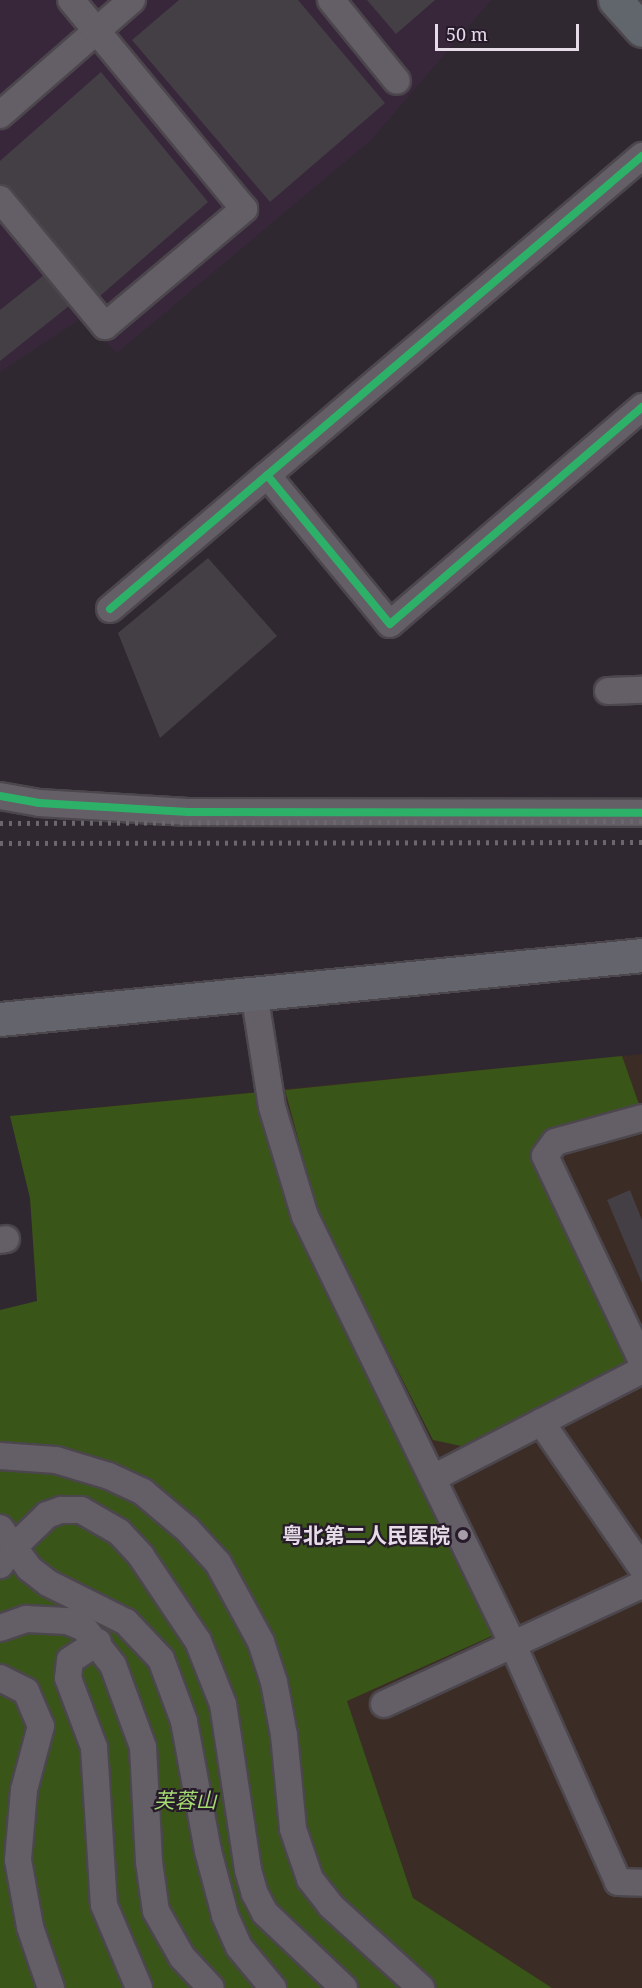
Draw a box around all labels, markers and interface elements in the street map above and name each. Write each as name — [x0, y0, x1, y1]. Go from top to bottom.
scale bar — [438, 12, 582, 50]
text: 50 m — [446, 22, 488, 46]
place label: 粤北第二人民医院 — [282, 1522, 450, 1548]
marker: 粤北第二人民医院 — [454, 1526, 472, 1544]
park label: 芙蓉山 — [154, 1787, 216, 1813]

